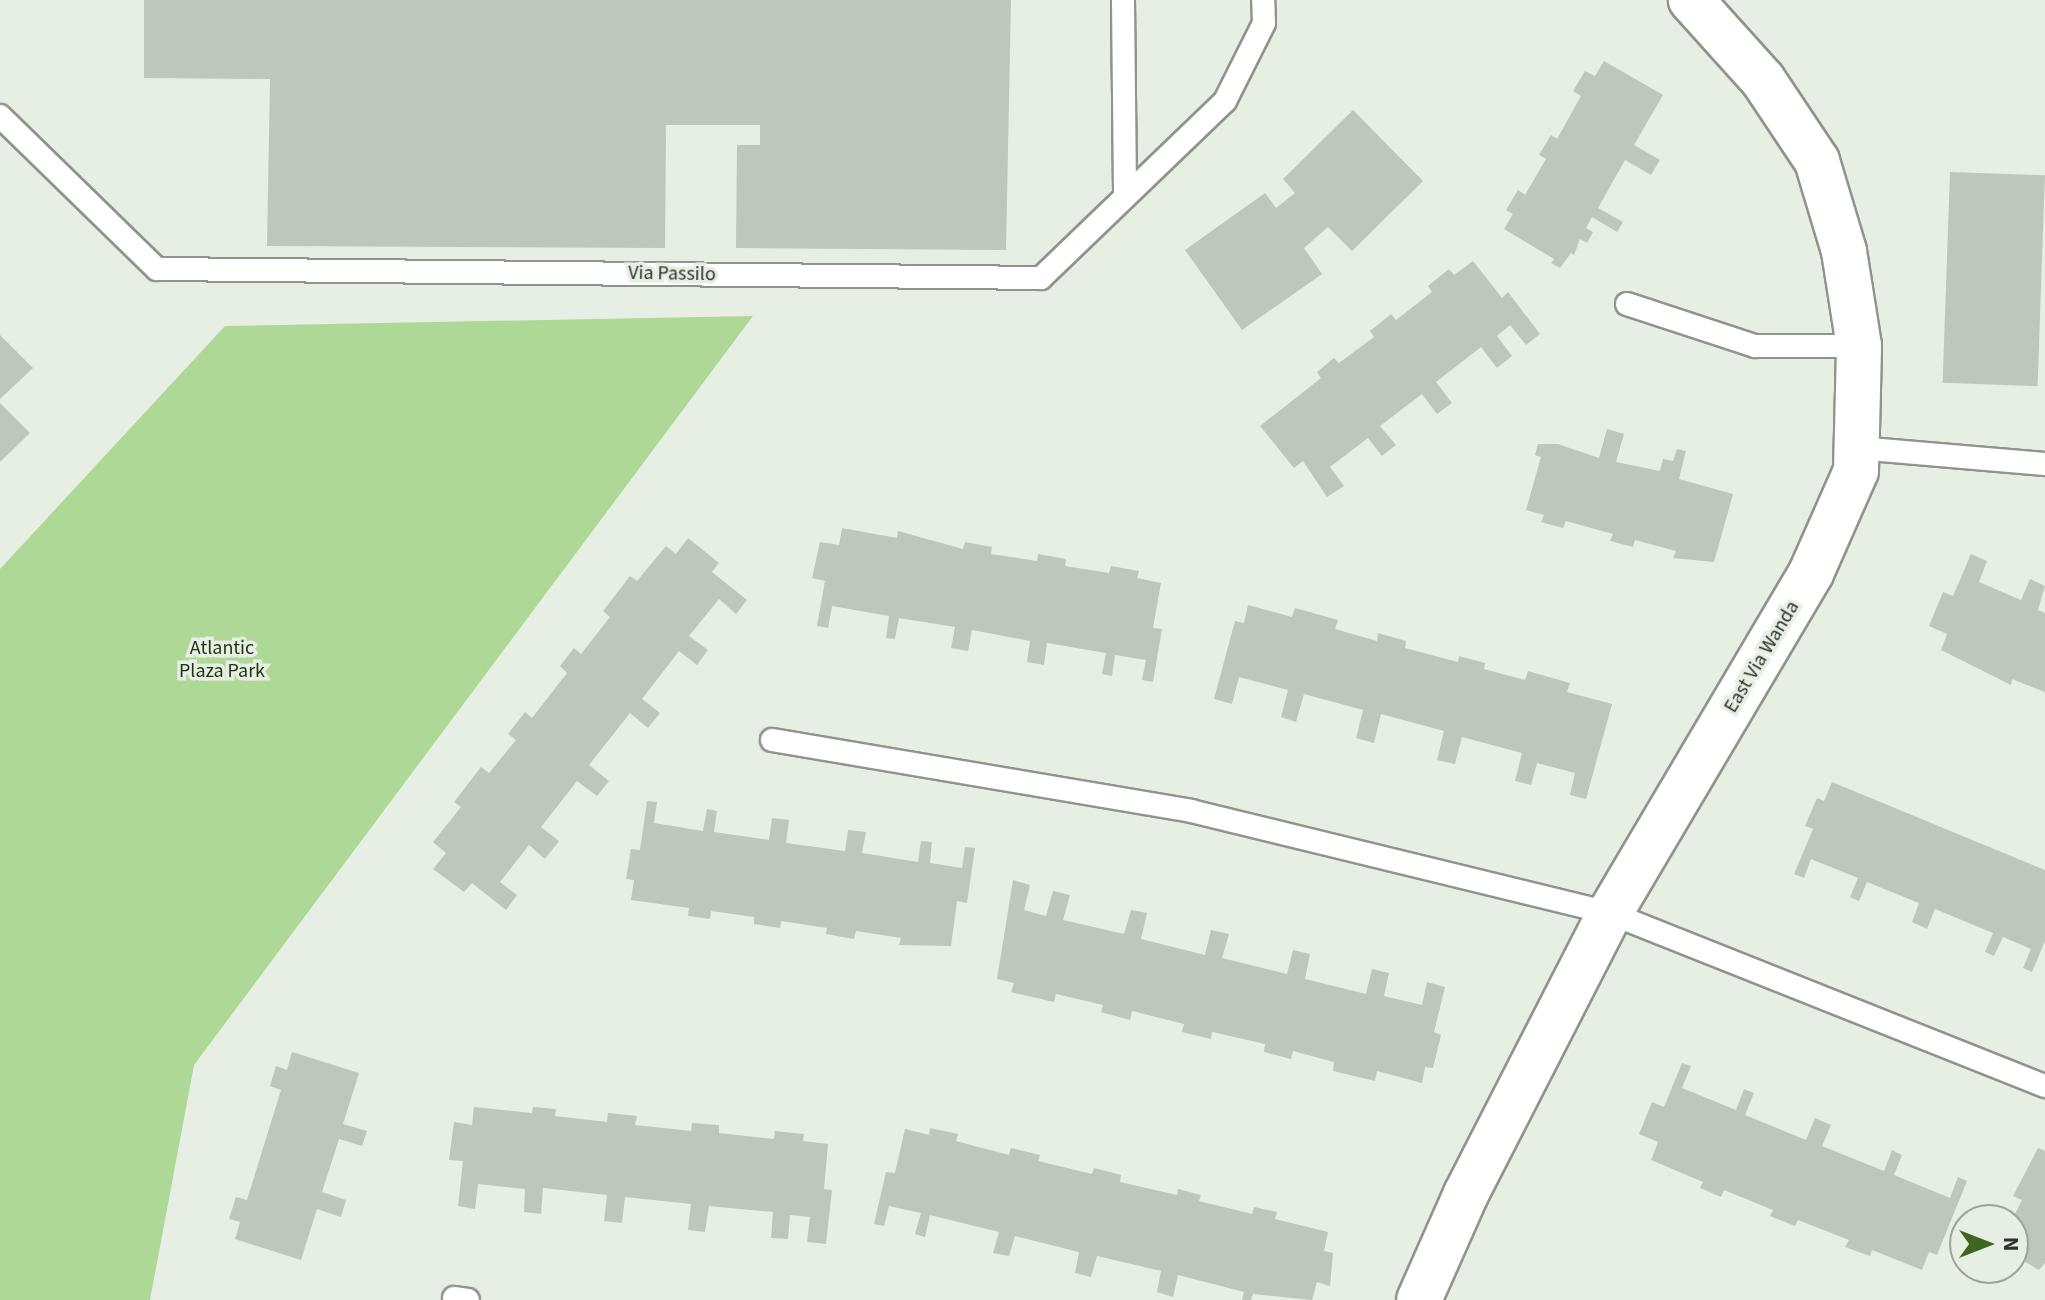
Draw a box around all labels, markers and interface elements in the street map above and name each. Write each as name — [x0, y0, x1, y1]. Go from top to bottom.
street label: Via Passilo — [628, 261, 716, 287]
street label: East Via Wanda — [1719, 597, 1805, 717]
park label: Atlantic Plaza Park — [179, 636, 265, 683]
north arrow — [1949, 1204, 2029, 1284]
text: N — [1995, 1237, 2027, 1251]

